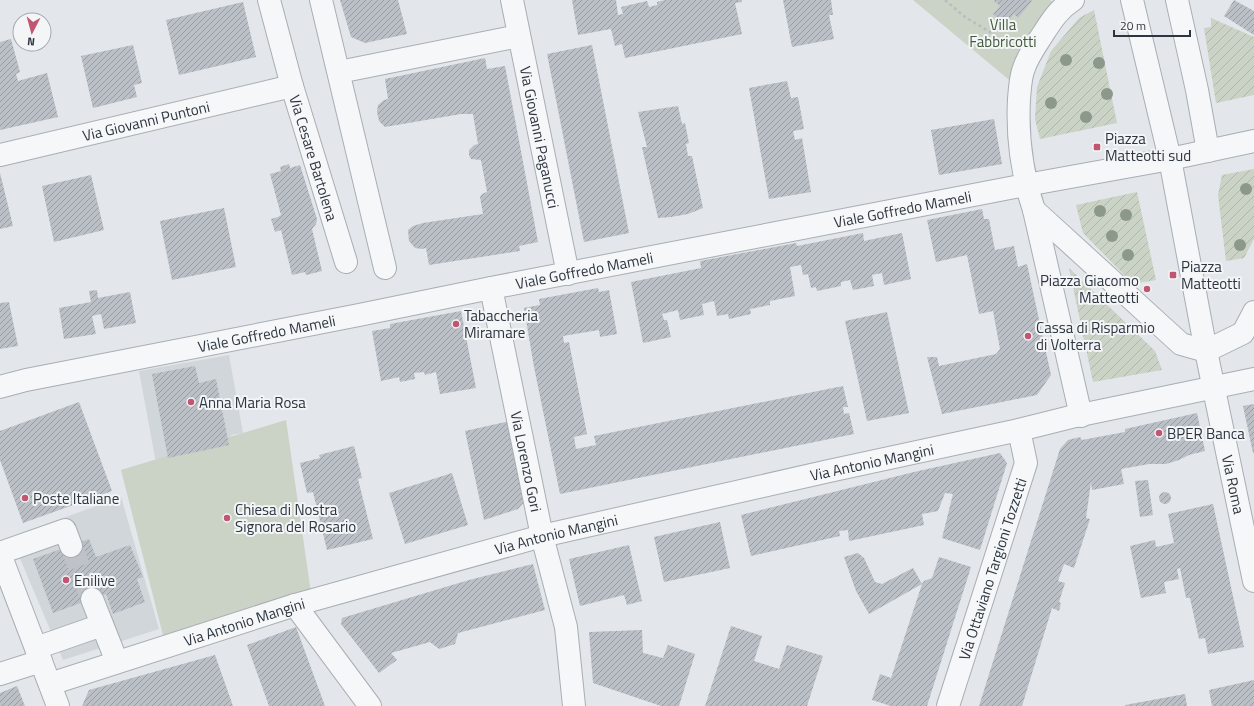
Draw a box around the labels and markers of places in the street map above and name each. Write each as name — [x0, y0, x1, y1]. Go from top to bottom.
place label: Piazza Matteotti sud — [1105, 127, 1191, 167]
marker: Piazza Matteotti sud — [1092, 142, 1102, 152]
place label: Piazza Matteotti — [1181, 255, 1241, 295]
place label: Piazza Giacomo Matteotti — [1040, 269, 1139, 309]
marker: Piazza Matteotti — [1168, 270, 1178, 280]
marker: Piazza Giacomo Matteotti — [1142, 284, 1152, 294]
place label: Tabaccheria Miramare — [464, 304, 539, 344]
place label: Cassa di Risparmio di Volterra — [1036, 316, 1155, 356]
marker: Tabaccheria Miramare — [451, 319, 461, 329]
marker: Cassa di Risparmio di Volterra — [1023, 331, 1033, 341]
place label: Anna Maria Rosa — [199, 391, 306, 414]
marker: Anna Maria Rosa — [186, 397, 196, 407]
place label: BPER Banca — [1167, 422, 1245, 445]
marker: BPER Banca — [1154, 428, 1164, 438]
place label: Poste Italiane — [33, 487, 119, 510]
marker: Poste Italiane — [20, 493, 30, 503]
place label: Chiesa di Nostra Signora del Rosario — [235, 498, 356, 538]
marker: Chiesa di Nostra Signora del Rosario — [222, 513, 232, 523]
place label: Enilive — [74, 569, 115, 592]
marker: Enilive — [61, 575, 71, 585]

